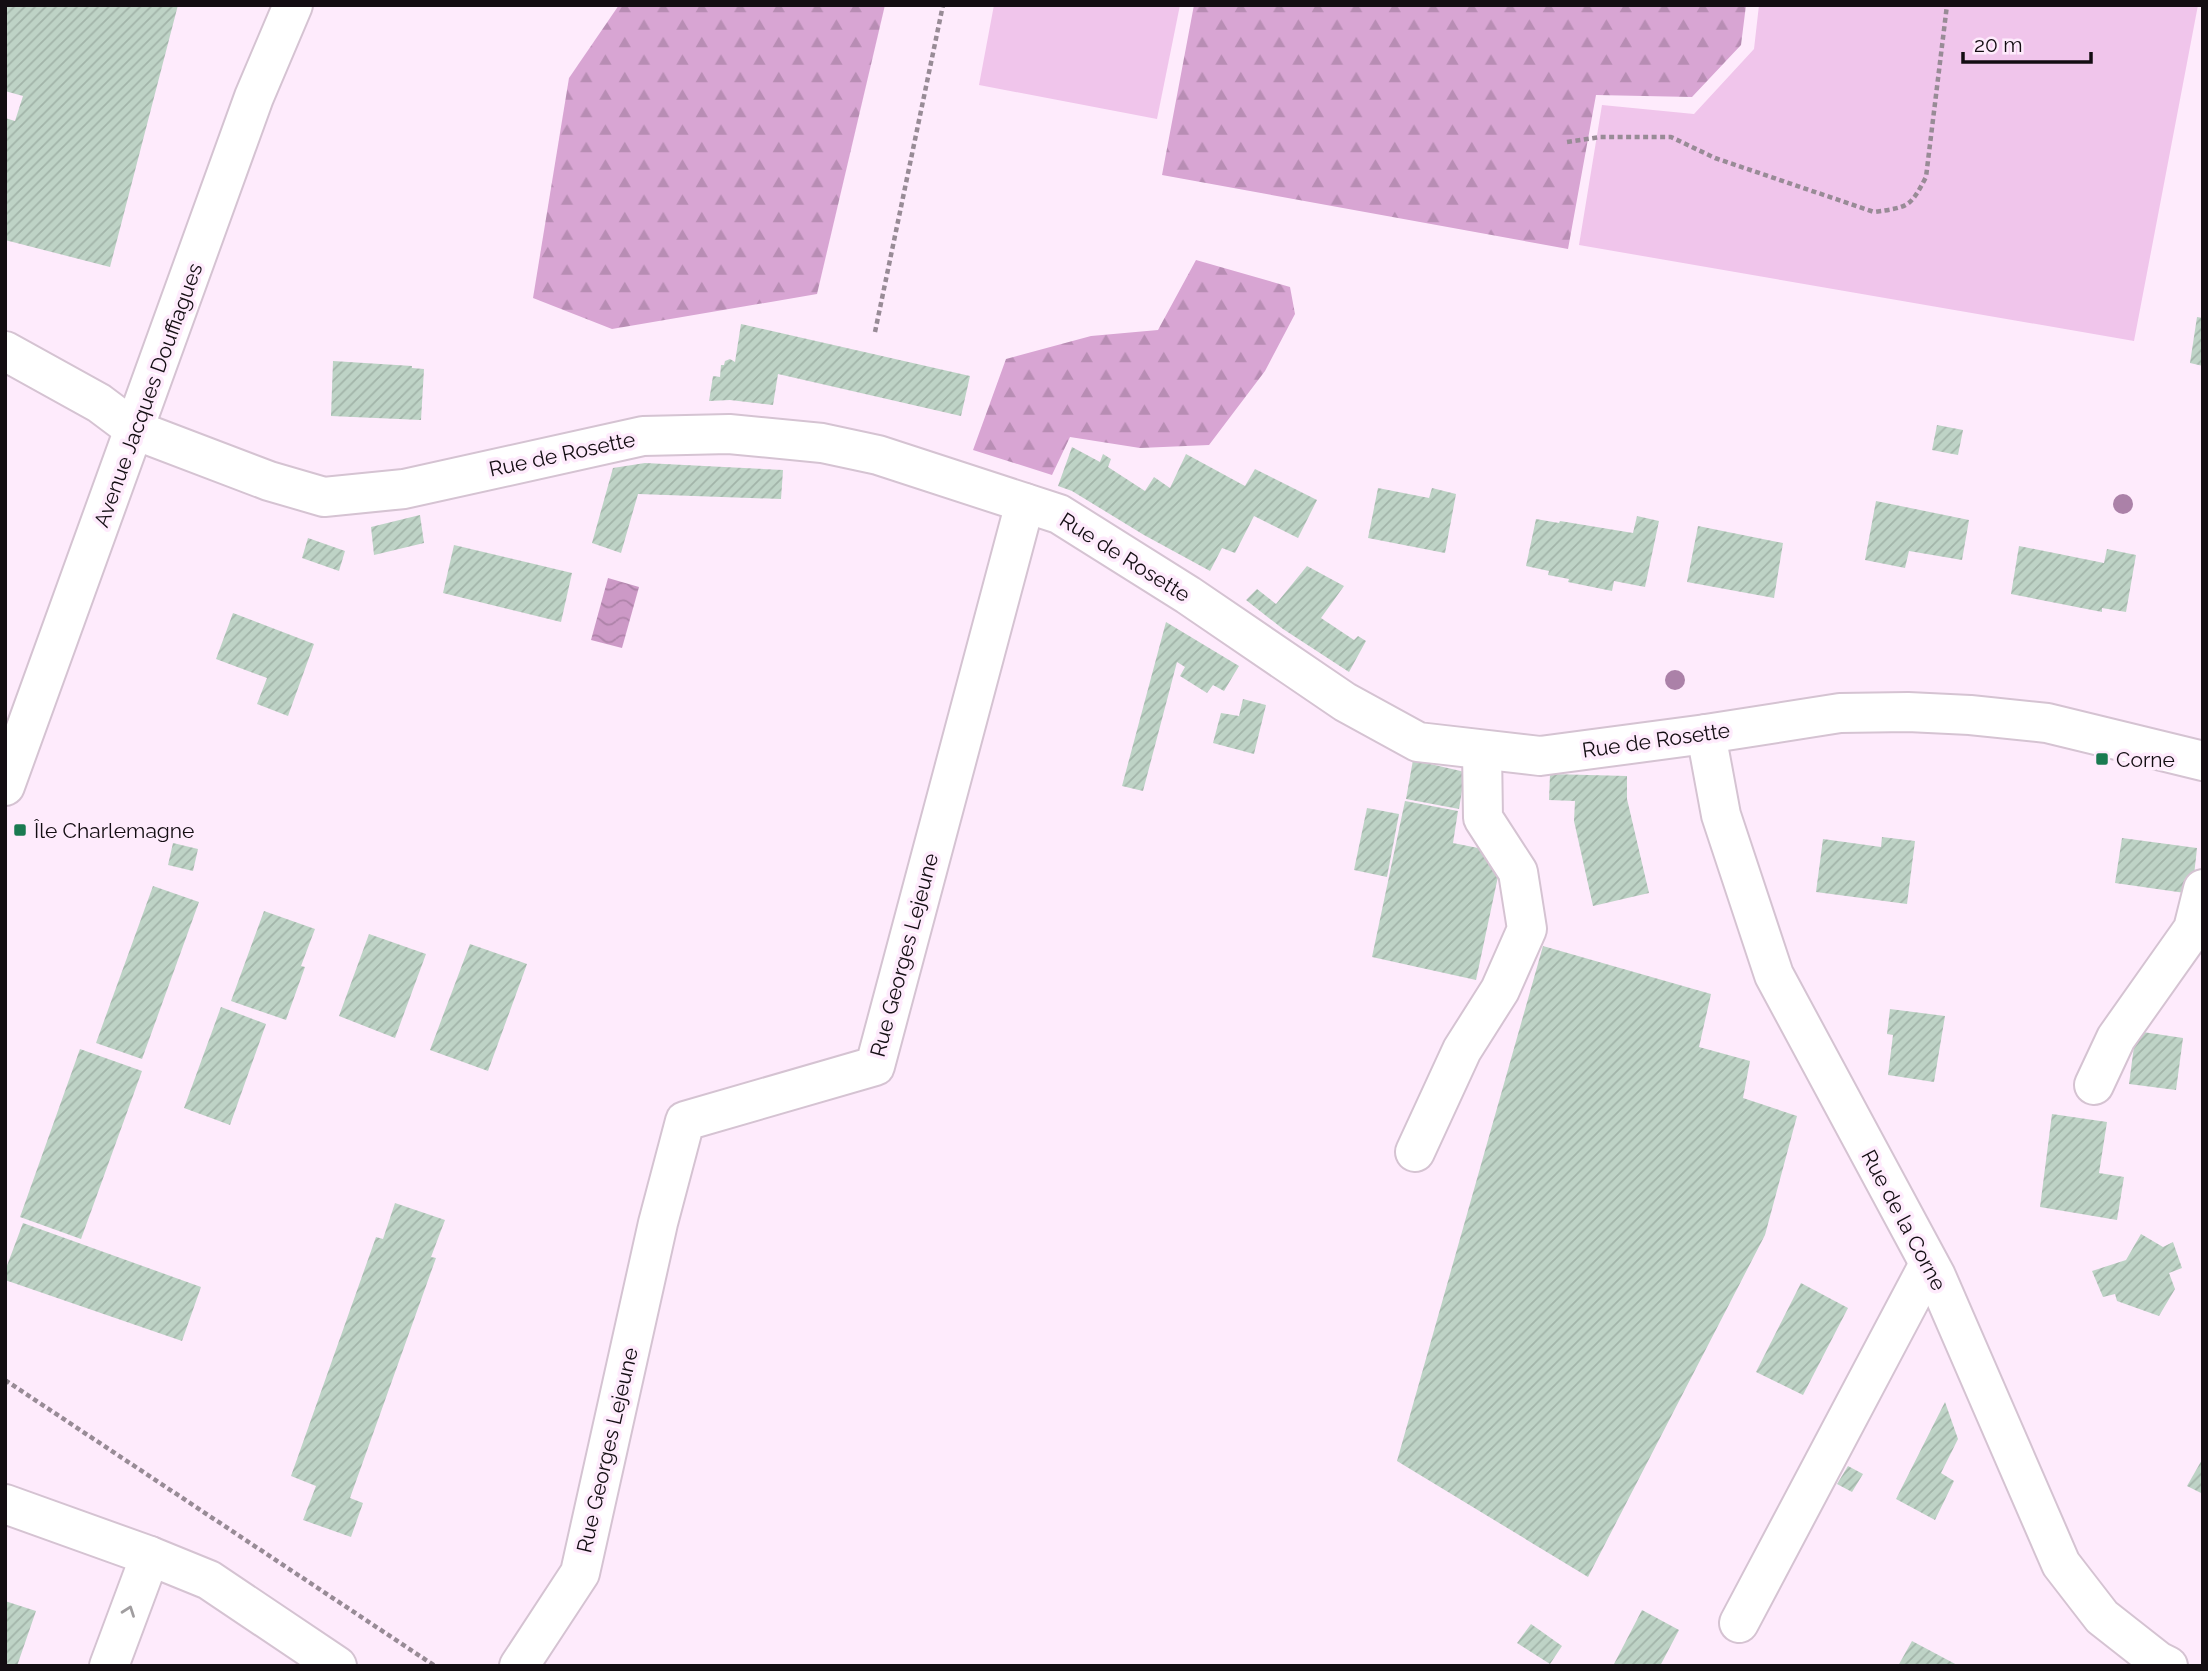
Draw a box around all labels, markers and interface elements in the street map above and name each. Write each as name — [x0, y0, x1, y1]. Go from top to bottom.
scale bar — [1963, 21, 2091, 65]
text: 20 m — [1974, 32, 2022, 57]
street label: Avenue Jacques Douffiagues — [88, 259, 208, 531]
street label: Rue de Rosette — [487, 426, 637, 482]
street label: Rue de Rosette — [1055, 507, 1195, 607]
street label: Rue de Rosette — [1581, 717, 1731, 763]
place label: Corne — [2116, 747, 2175, 772]
marker: Corne — [2094, 751, 2110, 767]
place label: Île Charlemagne — [34, 818, 194, 843]
marker: Île Charlemagne — [12, 822, 28, 838]
street label: Rue Georges Lejeune — [865, 850, 943, 1060]
street label: Rue de la Corne — [1856, 1145, 1952, 1295]
street label: Rue Georges Lejeune — [571, 1345, 643, 1555]
one-way arrow — [121, 1605, 135, 1617]

